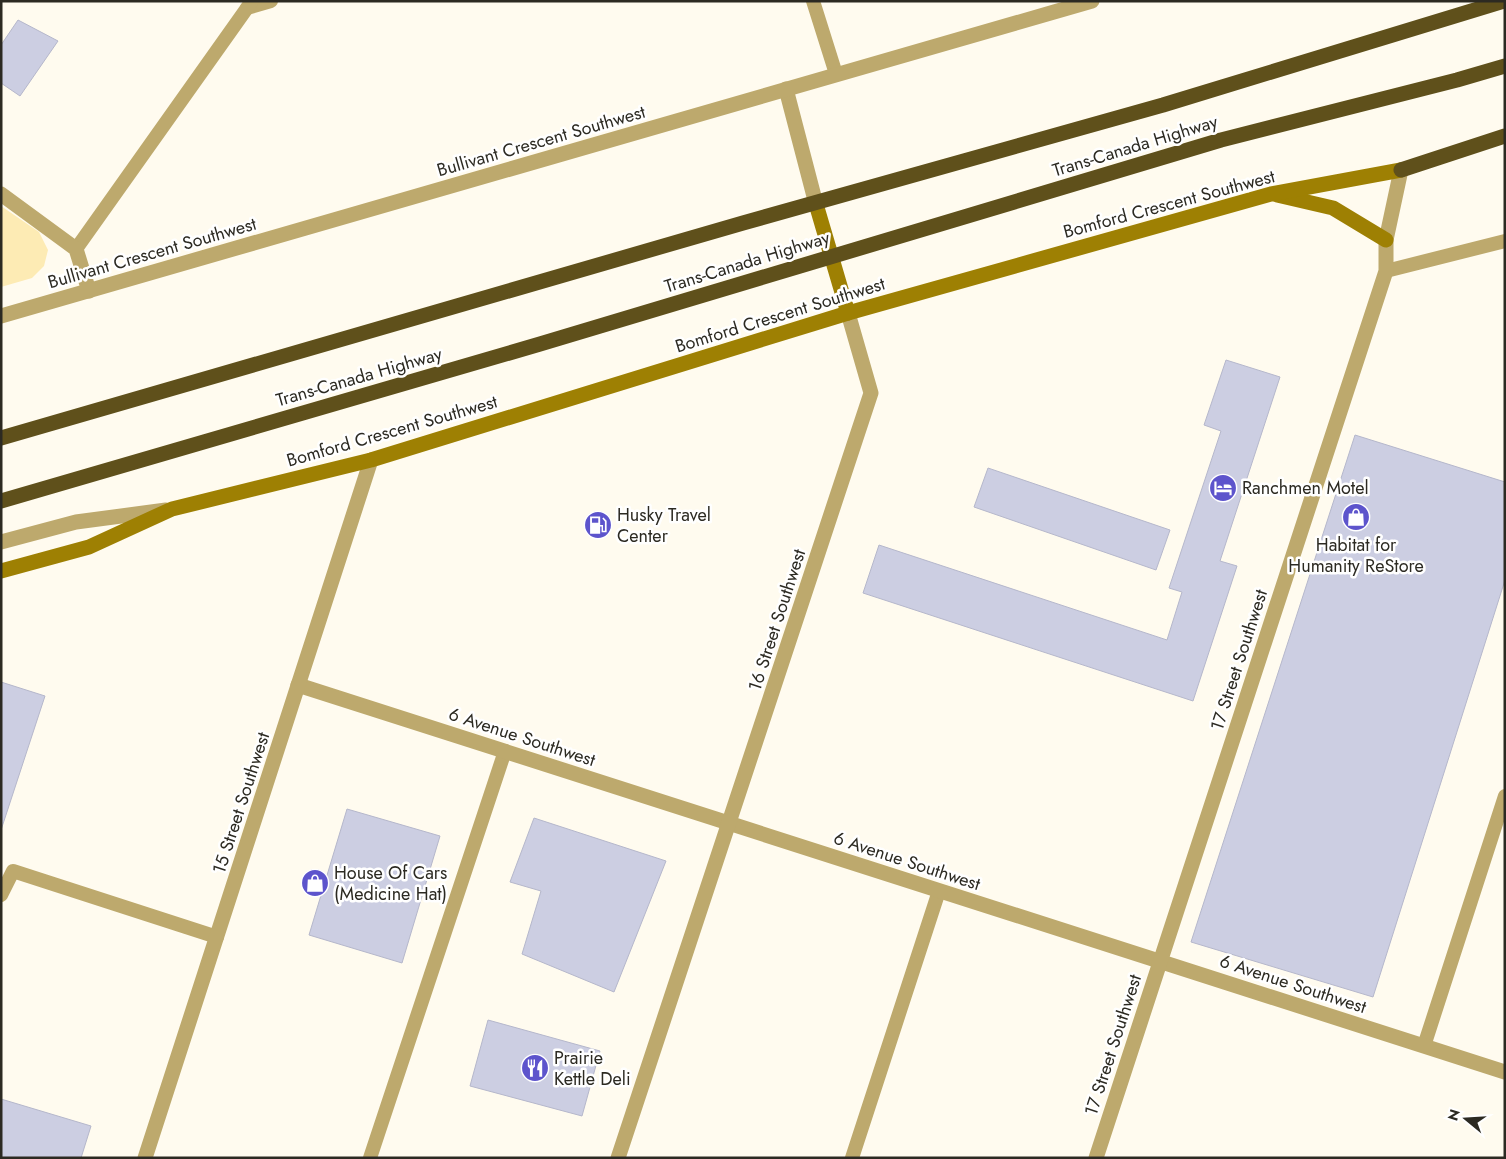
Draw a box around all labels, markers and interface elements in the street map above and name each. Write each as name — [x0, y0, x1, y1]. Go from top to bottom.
street label: Bullivant Crescent Southwest — [434, 99, 649, 183]
street label: Trans-Canada Highway — [1049, 108, 1221, 184]
street label: Bomford Crescent Southwest — [1060, 163, 1278, 245]
street label: Bullivant Crescent Southwest — [45, 211, 260, 295]
street label: Trans-Canada Highway — [661, 224, 833, 300]
street label: Bomford Crescent Southwest — [672, 270, 889, 359]
street label: Trans-Canada Highway — [273, 341, 445, 413]
street label: Bomford Crescent Southwest — [284, 388, 501, 474]
hotel icon: Ranchmen Motel — [1208, 473, 1238, 503]
place label: Ranchmen Motel — [1242, 475, 1369, 501]
place label: Husky Travel Center — [617, 502, 711, 549]
shop icon: Habitat for Humanity ReStore — [1341, 502, 1371, 532]
fuel station icon: Husky Travel Center — [583, 510, 613, 540]
place label: Habitat for Humanity ReStore — [1288, 532, 1424, 579]
street label: 16 Street Southwest — [742, 545, 812, 694]
street label: 17 Street Southwest — [1204, 585, 1274, 734]
street label: 6 Avenue Southwest — [445, 701, 599, 773]
street label: 15 Street Southwest — [206, 728, 276, 877]
street label: 6 Avenue Southwest — [830, 825, 984, 897]
place label: House Of Cars (Medicine Hat) — [334, 860, 447, 907]
shop icon: House Of Cars (Medicine Hat) — [300, 868, 330, 898]
street label: 6 Avenue Southwest — [1216, 948, 1370, 1020]
street label: 17 Street Southwest — [1078, 970, 1148, 1119]
place label: Prairie Kettle Deli — [554, 1045, 631, 1092]
restaurant icon: Prairie Kettle Deli — [520, 1053, 550, 1083]
north arrow — [1441, 1094, 1491, 1144]
text: N — [1442, 1107, 1465, 1123]

